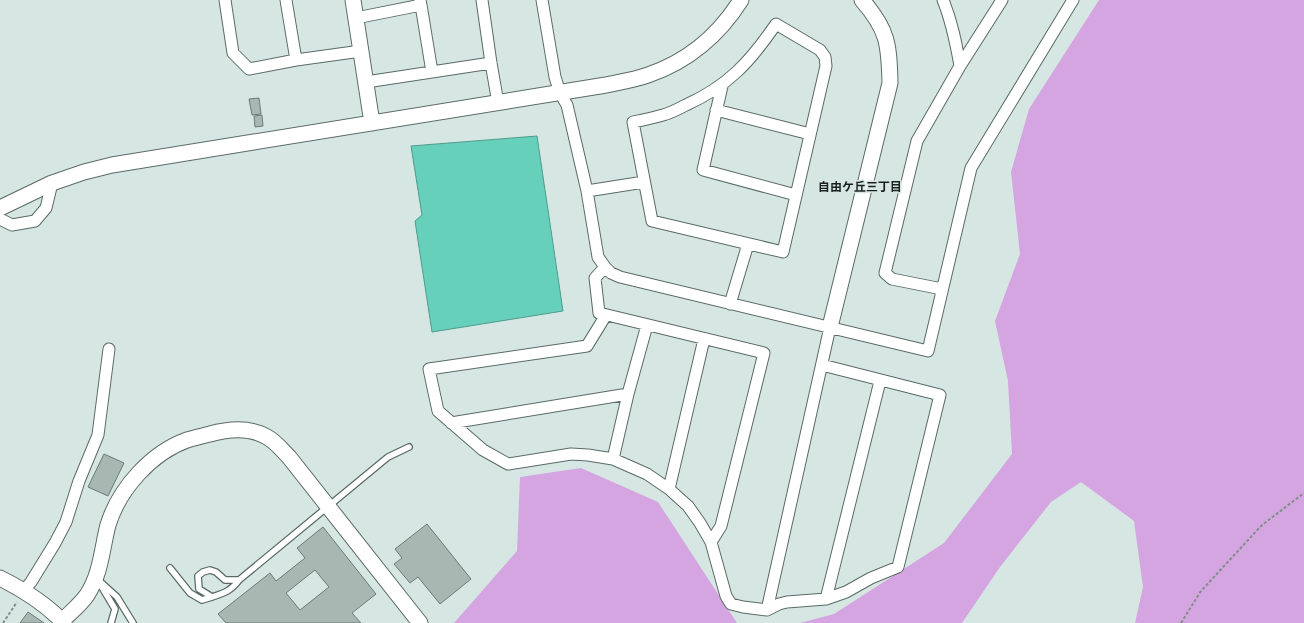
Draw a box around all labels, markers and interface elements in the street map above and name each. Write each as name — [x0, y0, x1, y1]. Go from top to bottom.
district label: 自由ケ丘三丁目 — [818, 179, 902, 193]

